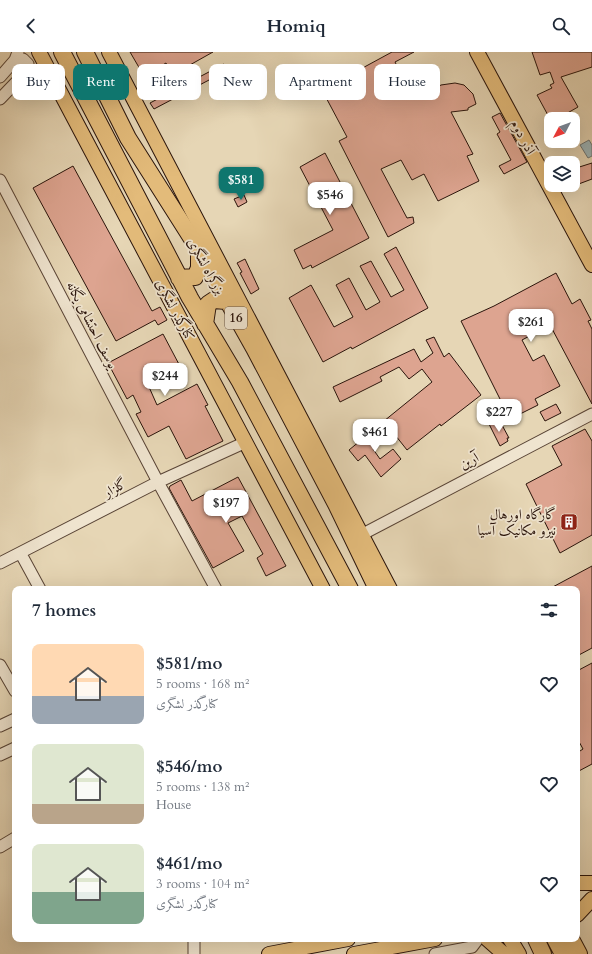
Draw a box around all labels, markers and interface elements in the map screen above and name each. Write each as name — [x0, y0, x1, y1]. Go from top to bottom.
text: Homiq — [267, 14, 325, 39]
icon: back — [20, 15, 42, 37]
icon: search — [550, 15, 572, 37]
chip: Buy — [12, 64, 65, 100]
chip: Rent — [73, 64, 129, 100]
chip: Filters — [137, 64, 201, 100]
chip: New — [209, 64, 267, 100]
chip: Apartment — [275, 64, 366, 100]
chip: House — [374, 64, 440, 100]
north arrow — [544, 112, 580, 148]
map controls — [544, 112, 580, 192]
street label: آذر دوم — [503, 116, 541, 161]
button: layers — [544, 156, 580, 192]
pin: $581 — [217, 167, 265, 201]
text: $581 — [228, 171, 254, 189]
pin: $546 — [306, 182, 354, 216]
text: $546 — [317, 186, 343, 204]
street label: بزرگراه لشگری — [183, 234, 230, 298]
street label: کنارگذر لشگری — [151, 275, 200, 344]
street label: یوسف احتشامی یگانه — [62, 278, 123, 373]
road number: 16 — [225, 307, 247, 329]
pin: $261 — [507, 309, 555, 343]
text: $261 — [518, 313, 544, 331]
pin: $244 — [141, 363, 189, 397]
text: $244 — [152, 367, 178, 385]
pin: $227 — [475, 399, 523, 433]
text: $227 — [486, 403, 512, 421]
pin: $461 — [351, 419, 399, 453]
text: $461 — [362, 423, 388, 441]
street label: آرین — [456, 447, 484, 474]
street label: گلزار — [98, 474, 130, 503]
pin: $197 — [202, 490, 250, 524]
text: $197 — [213, 494, 239, 512]
place label: گارگاه اورهال نیرو مکانیک آسیا — [477, 505, 556, 540]
building icon: گارگاه اورهال نیرو مکانیک آسیا — [559, 512, 579, 532]
text: 7 homes — [32, 599, 96, 622]
icon: filters — [538, 599, 560, 621]
text: $581/mo — [156, 652, 222, 675]
icon: home — [64, 660, 112, 708]
icon: heart — [538, 673, 560, 695]
text: 5 rooms · 168 m² — [156, 675, 249, 693]
text: کنارگذر لشگری — [156, 695, 219, 713]
text: $546/mo — [156, 755, 222, 778]
icon: home — [64, 760, 112, 808]
icon: heart — [538, 773, 560, 795]
text: 5 rooms · 138 m² — [156, 778, 249, 796]
text: House — [156, 796, 191, 814]
text: $461/mo — [156, 852, 222, 875]
icon: home — [64, 860, 112, 908]
icon: heart — [538, 873, 560, 895]
text: 3 rooms · 104 m² — [156, 875, 249, 893]
text: کنارگذر لشگری — [156, 895, 219, 913]

